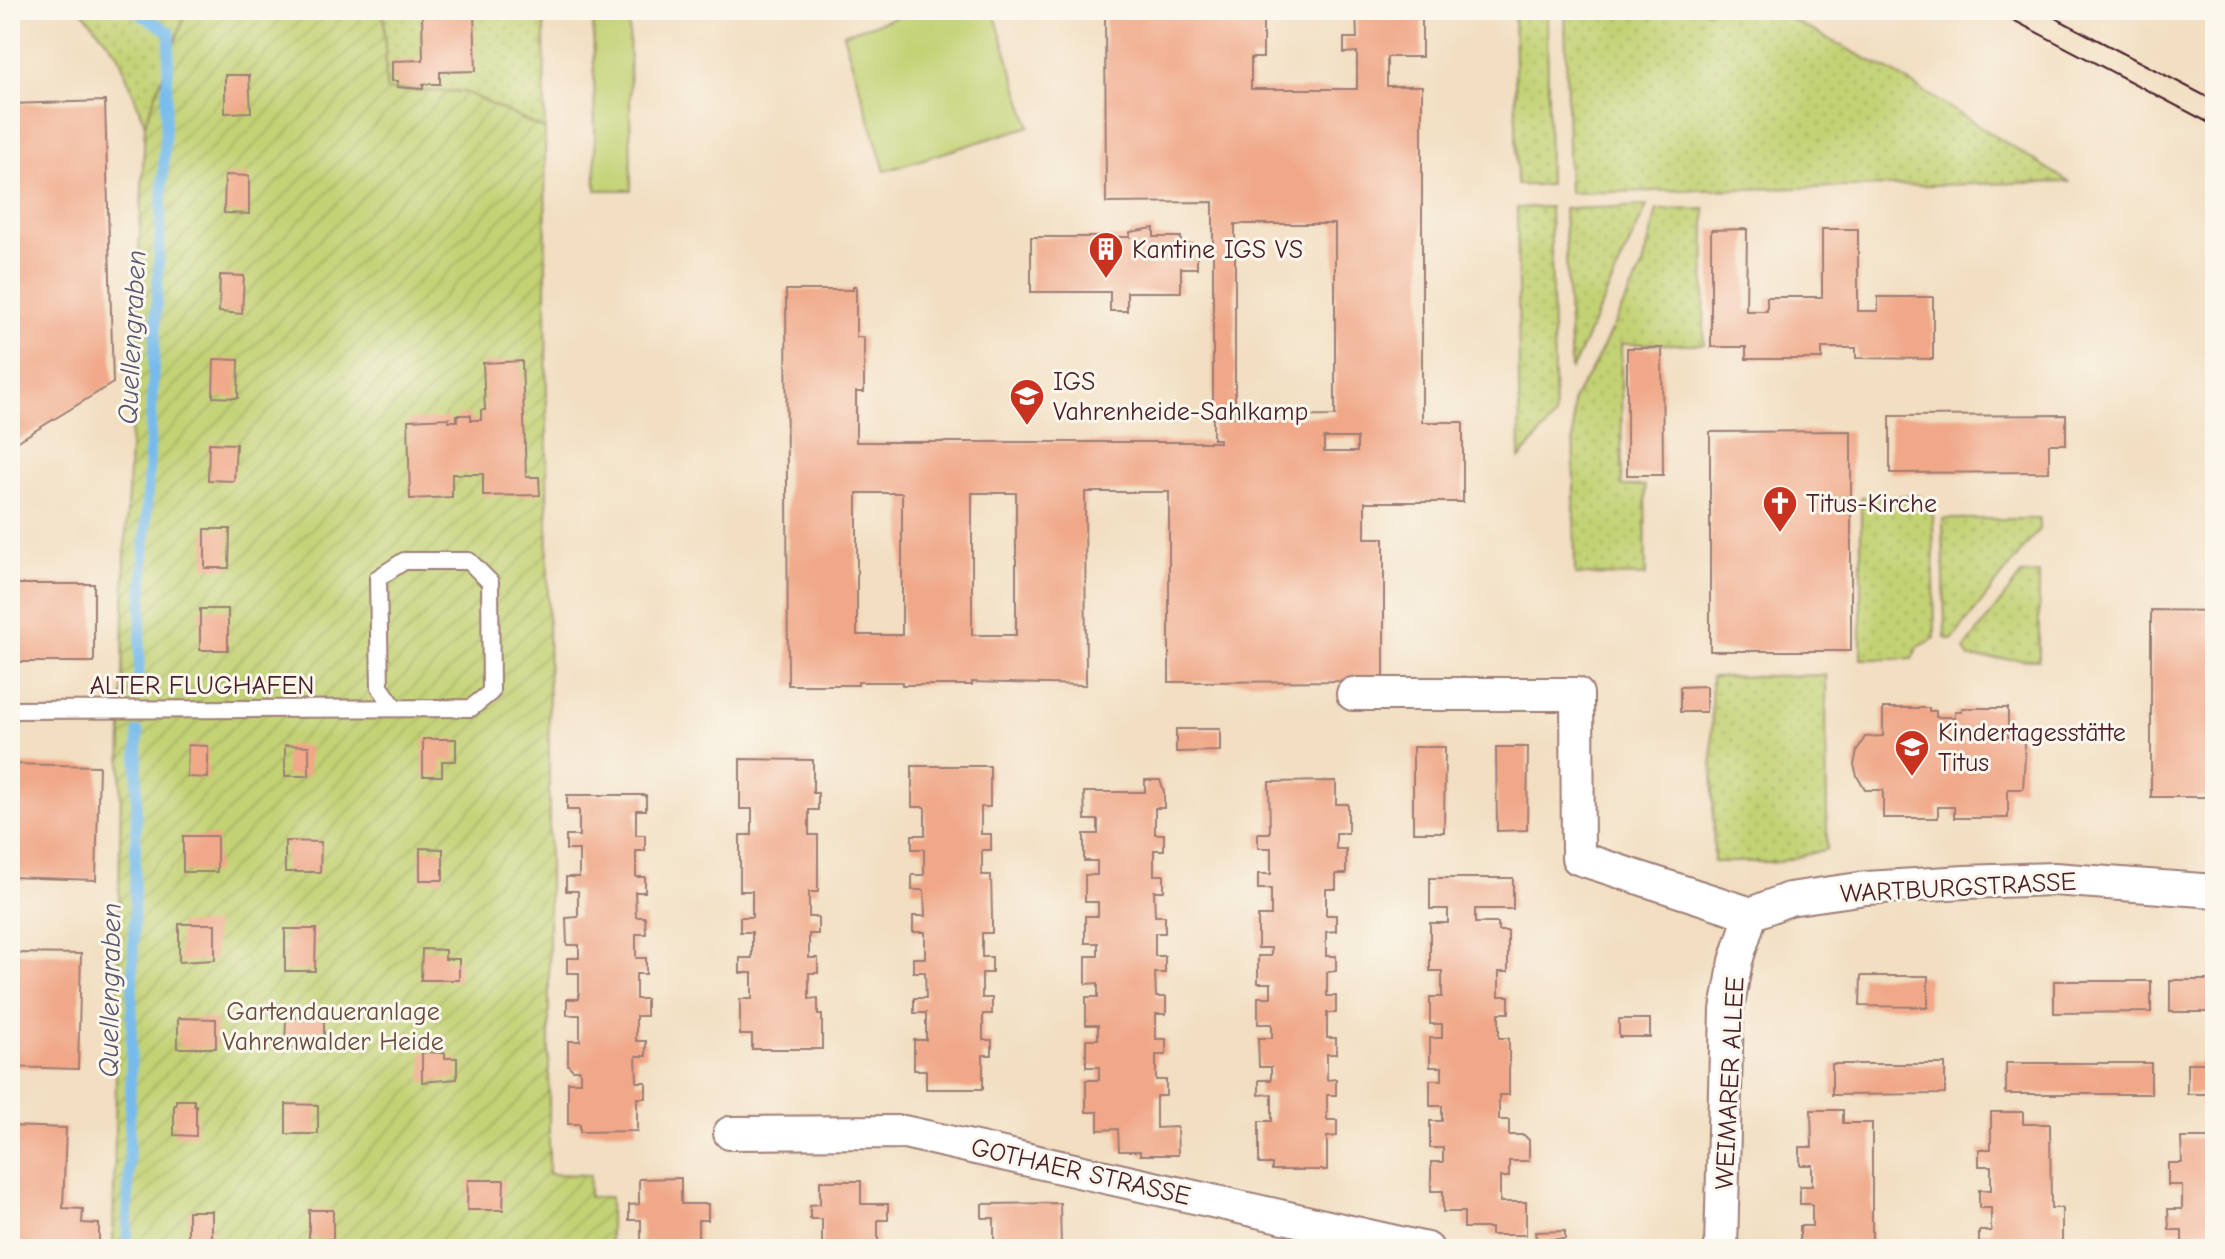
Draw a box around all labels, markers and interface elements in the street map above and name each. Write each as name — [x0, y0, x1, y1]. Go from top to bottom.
building icon: Kantine IGS VS — [1087, 230, 1125, 280]
place label: Kantine IGS VS — [1132, 235, 1303, 265]
water label: Quellengraben — [111, 249, 153, 425]
place label: IGS Vahrenheide-Sahlkamp — [1053, 367, 1308, 427]
school or university icon: IGS Vahrenheide-Sahlkamp — [1008, 377, 1046, 427]
church icon: Titus-Kirche — [1761, 484, 1799, 534]
place label: Titus-Kirche — [1806, 489, 1937, 519]
street label: ALTER FLUGHAFEN — [90, 671, 314, 701]
place label: Kindertagesstätte Titus — [1938, 718, 2126, 778]
school or university icon: Kindertagesstätte Titus — [1893, 728, 1931, 778]
street label: WARTBURGSTRASSE — [1839, 867, 2077, 909]
water label: Quellengraben — [92, 903, 128, 1078]
street label: WEIMARER ALLEE — [1709, 976, 1751, 1190]
park label: Gartendaueranlage Vahrenwalder Heide — [222, 997, 444, 1057]
street label: GOTHAER STRASSE — [968, 1132, 1193, 1212]

